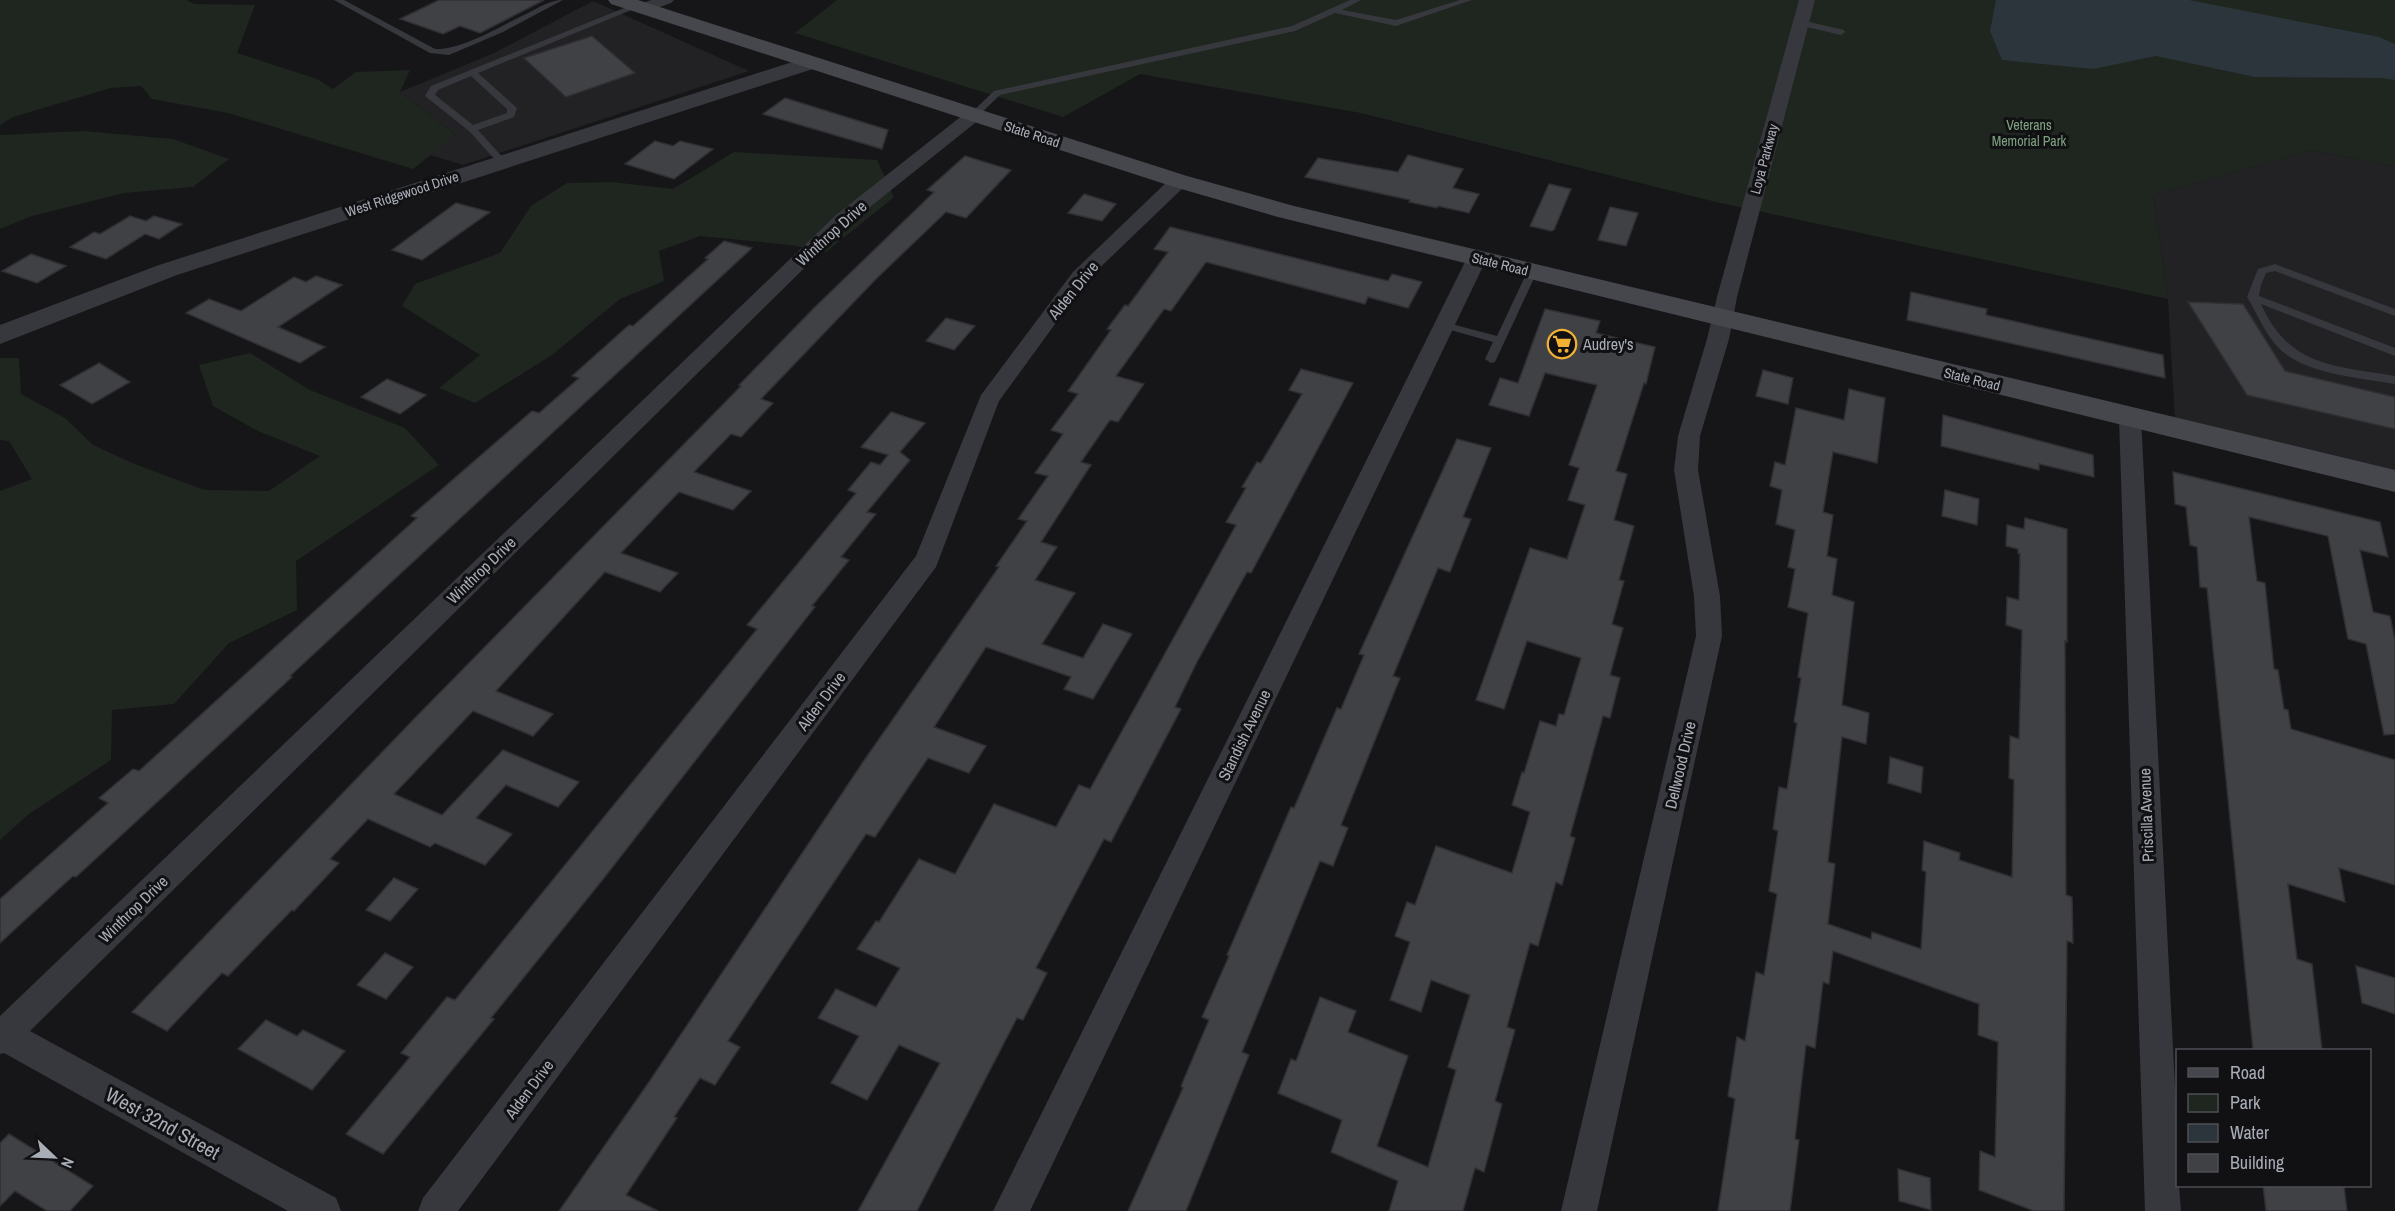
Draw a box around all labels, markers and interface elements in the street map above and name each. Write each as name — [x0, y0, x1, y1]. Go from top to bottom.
park label: Veterans Memorial Park — [1992, 116, 2067, 150]
street label: State Road — [1002, 117, 1062, 151]
street label: Loya Parkway — [1746, 122, 1782, 196]
street label: West Ridgewood Drive — [343, 167, 461, 221]
street label: Winthrop Drive — [791, 195, 871, 271]
street label: State Road — [1470, 248, 1530, 280]
street label: Alden Drive — [1042, 256, 1103, 324]
supermarket icon: Audrey's — [1546, 328, 1578, 360]
place label: Audrey's — [1582, 333, 1634, 355]
street label: State Road — [1942, 363, 2002, 395]
street label: Winthrop Drive — [442, 531, 520, 609]
street label: Alden Drive — [791, 667, 850, 736]
street label: Standish Avenue — [1212, 686, 1276, 784]
street label: Dellwood Drive — [1659, 719, 1701, 811]
street label: Priscilla Avenue — [2133, 768, 2159, 862]
street label: Winthrop Drive — [94, 870, 172, 948]
legend — [2176, 1049, 2371, 1187]
street label: Alden Drive — [499, 1055, 558, 1124]
text: Road — [2230, 1060, 2265, 1085]
street label: West 32nd Street — [101, 1081, 225, 1166]
text: Park — [2230, 1090, 2261, 1115]
text: Water — [2230, 1120, 2269, 1145]
north arrow — [24, 1127, 84, 1187]
text: Building — [2230, 1150, 2285, 1175]
text: N — [56, 1154, 80, 1172]

